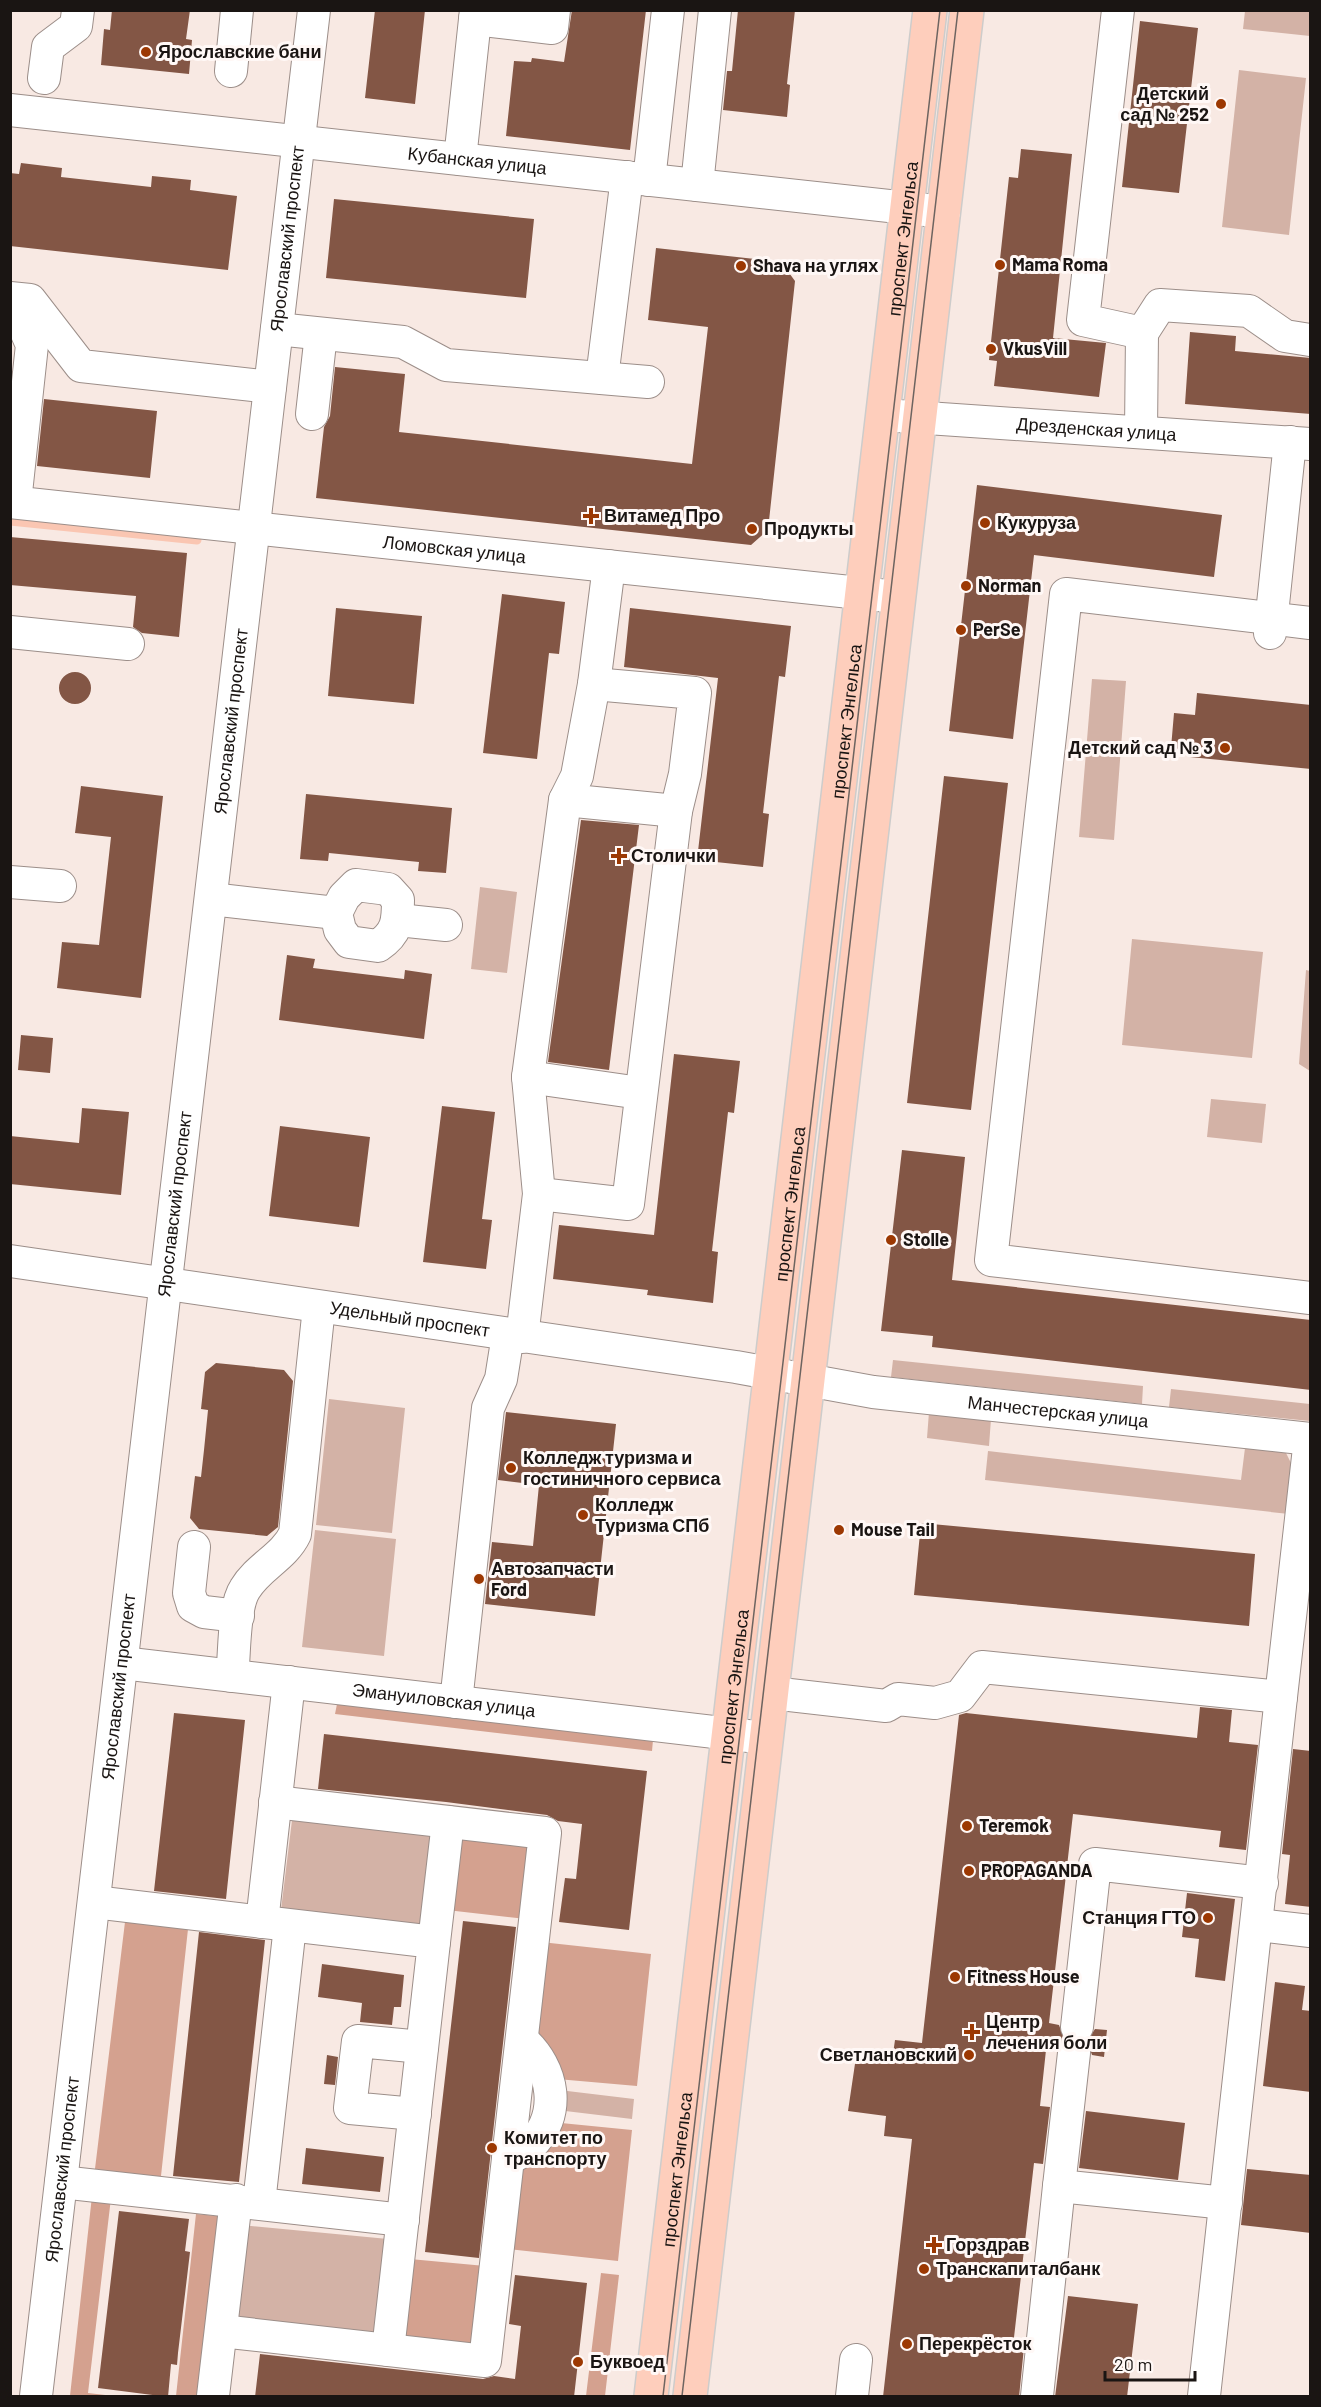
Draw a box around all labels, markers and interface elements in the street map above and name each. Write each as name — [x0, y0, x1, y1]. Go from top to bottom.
place label: Ярославские бани — [158, 40, 322, 62]
marker: Ярославские бани — [139, 45, 153, 59]
place label: Детский сад № 252 — [1120, 82, 1209, 125]
marker: Детский сад № 252 — [1214, 97, 1228, 111]
street label: Кубанская улица — [407, 142, 549, 179]
street label: Ярославский проспект — [265, 144, 308, 333]
street label: проспект Энгельса — [882, 159, 922, 317]
place label: Mama Roma — [1012, 253, 1108, 275]
place label: Shava на углях — [753, 254, 878, 276]
marker: Mama Roma — [993, 258, 1007, 272]
marker: Shava на углях — [734, 259, 748, 273]
place label: VkusVill — [1003, 337, 1067, 359]
marker: VkusVill — [984, 342, 998, 356]
street label: Дрезденская улица — [1016, 412, 1178, 445]
place label: Витамед Про — [604, 504, 720, 526]
marker: Витамед Про — [582, 507, 600, 525]
place label: Кукуруза — [997, 511, 1077, 533]
marker: Кукуруза — [978, 516, 992, 530]
place label: Продукты — [764, 517, 854, 539]
marker: Продукты — [745, 522, 759, 536]
street label: Ломовская улица — [382, 530, 528, 567]
place label: Norman — [978, 574, 1041, 596]
marker: Norman — [959, 579, 973, 593]
place label: PerSe — [973, 618, 1021, 640]
marker: PerSe — [954, 623, 968, 637]
street label: Ярославский проспект — [208, 627, 252, 816]
street label: проспект Энгельса — [826, 642, 866, 800]
place label: Детский сад № 3 — [1068, 736, 1213, 758]
marker: Детский сад № 3 — [1218, 741, 1232, 755]
place label: Столички — [631, 844, 716, 866]
marker: Столички — [612, 849, 626, 863]
street label: Ярославский проспект — [152, 1110, 196, 1298]
street label: проспект Энгельса — [769, 1124, 809, 1283]
place label: Stolle — [903, 1228, 949, 1250]
marker: Stolle — [884, 1233, 898, 1247]
street label: Удельный проспект — [329, 1296, 491, 1341]
street label: Манчестерская улица — [967, 1390, 1151, 1432]
place label: Колледж туризма и гостиничного сервиса — [523, 1446, 721, 1489]
marker: Колледж туризма и гостиничного сервиса — [504, 1461, 518, 1475]
place label: Колледж Туризма СПб — [595, 1493, 709, 1536]
marker: Колледж Туризма СПб — [576, 1508, 590, 1522]
place label: Mouse Tail — [851, 1518, 935, 1540]
marker: Mouse Tail — [832, 1523, 846, 1537]
place label: Автозапчасти Ford — [491, 1557, 614, 1600]
marker: Автозапчасти Ford — [472, 1572, 486, 1586]
street label: Ярославский проспект — [96, 1592, 139, 1781]
street label: проспект Энгельса — [713, 1607, 753, 1765]
street label: Эмануиловская улица — [351, 1678, 538, 1721]
place label: Teremok — [979, 1814, 1049, 1836]
marker: Teremok — [960, 1819, 974, 1833]
place label: PROPAGANDA — [981, 1859, 1093, 1881]
marker: PROPAGANDA — [962, 1864, 976, 1878]
place label: Станция ГТО — [1082, 1906, 1196, 1928]
marker: Станция ГТО — [1201, 1911, 1215, 1925]
place label: Fitness House — [967, 1965, 1080, 1987]
marker: Fitness House — [948, 1970, 962, 1984]
place label: Центр лечения боли — [986, 2010, 1107, 2053]
marker: Центр лечения боли — [963, 2023, 981, 2041]
place label: Светлановский — [820, 2043, 957, 2065]
marker: Светлановский — [962, 2048, 976, 2062]
street label: Ярославский проспект — [40, 2075, 83, 2264]
street label: проспект Энгельса — [657, 2090, 697, 2248]
place label: Комитет по транспорту — [504, 2126, 607, 2169]
marker: Комитет по транспорту — [485, 2141, 499, 2155]
place label: Горздрав — [946, 2233, 1030, 2255]
marker: Горздрав — [927, 2238, 941, 2252]
place label: Транскапиталбанк — [936, 2257, 1101, 2279]
marker: Транскапиталбанк — [917, 2262, 931, 2276]
place label: Перекрёсток — [919, 2332, 1033, 2354]
marker: Перекрёсток — [900, 2337, 914, 2351]
scale bar — [1105, 2344, 1195, 2382]
place label: Буквоед — [590, 2350, 666, 2372]
text: 20 m — [1114, 2353, 1152, 2375]
marker: Буквоед — [571, 2355, 585, 2369]

